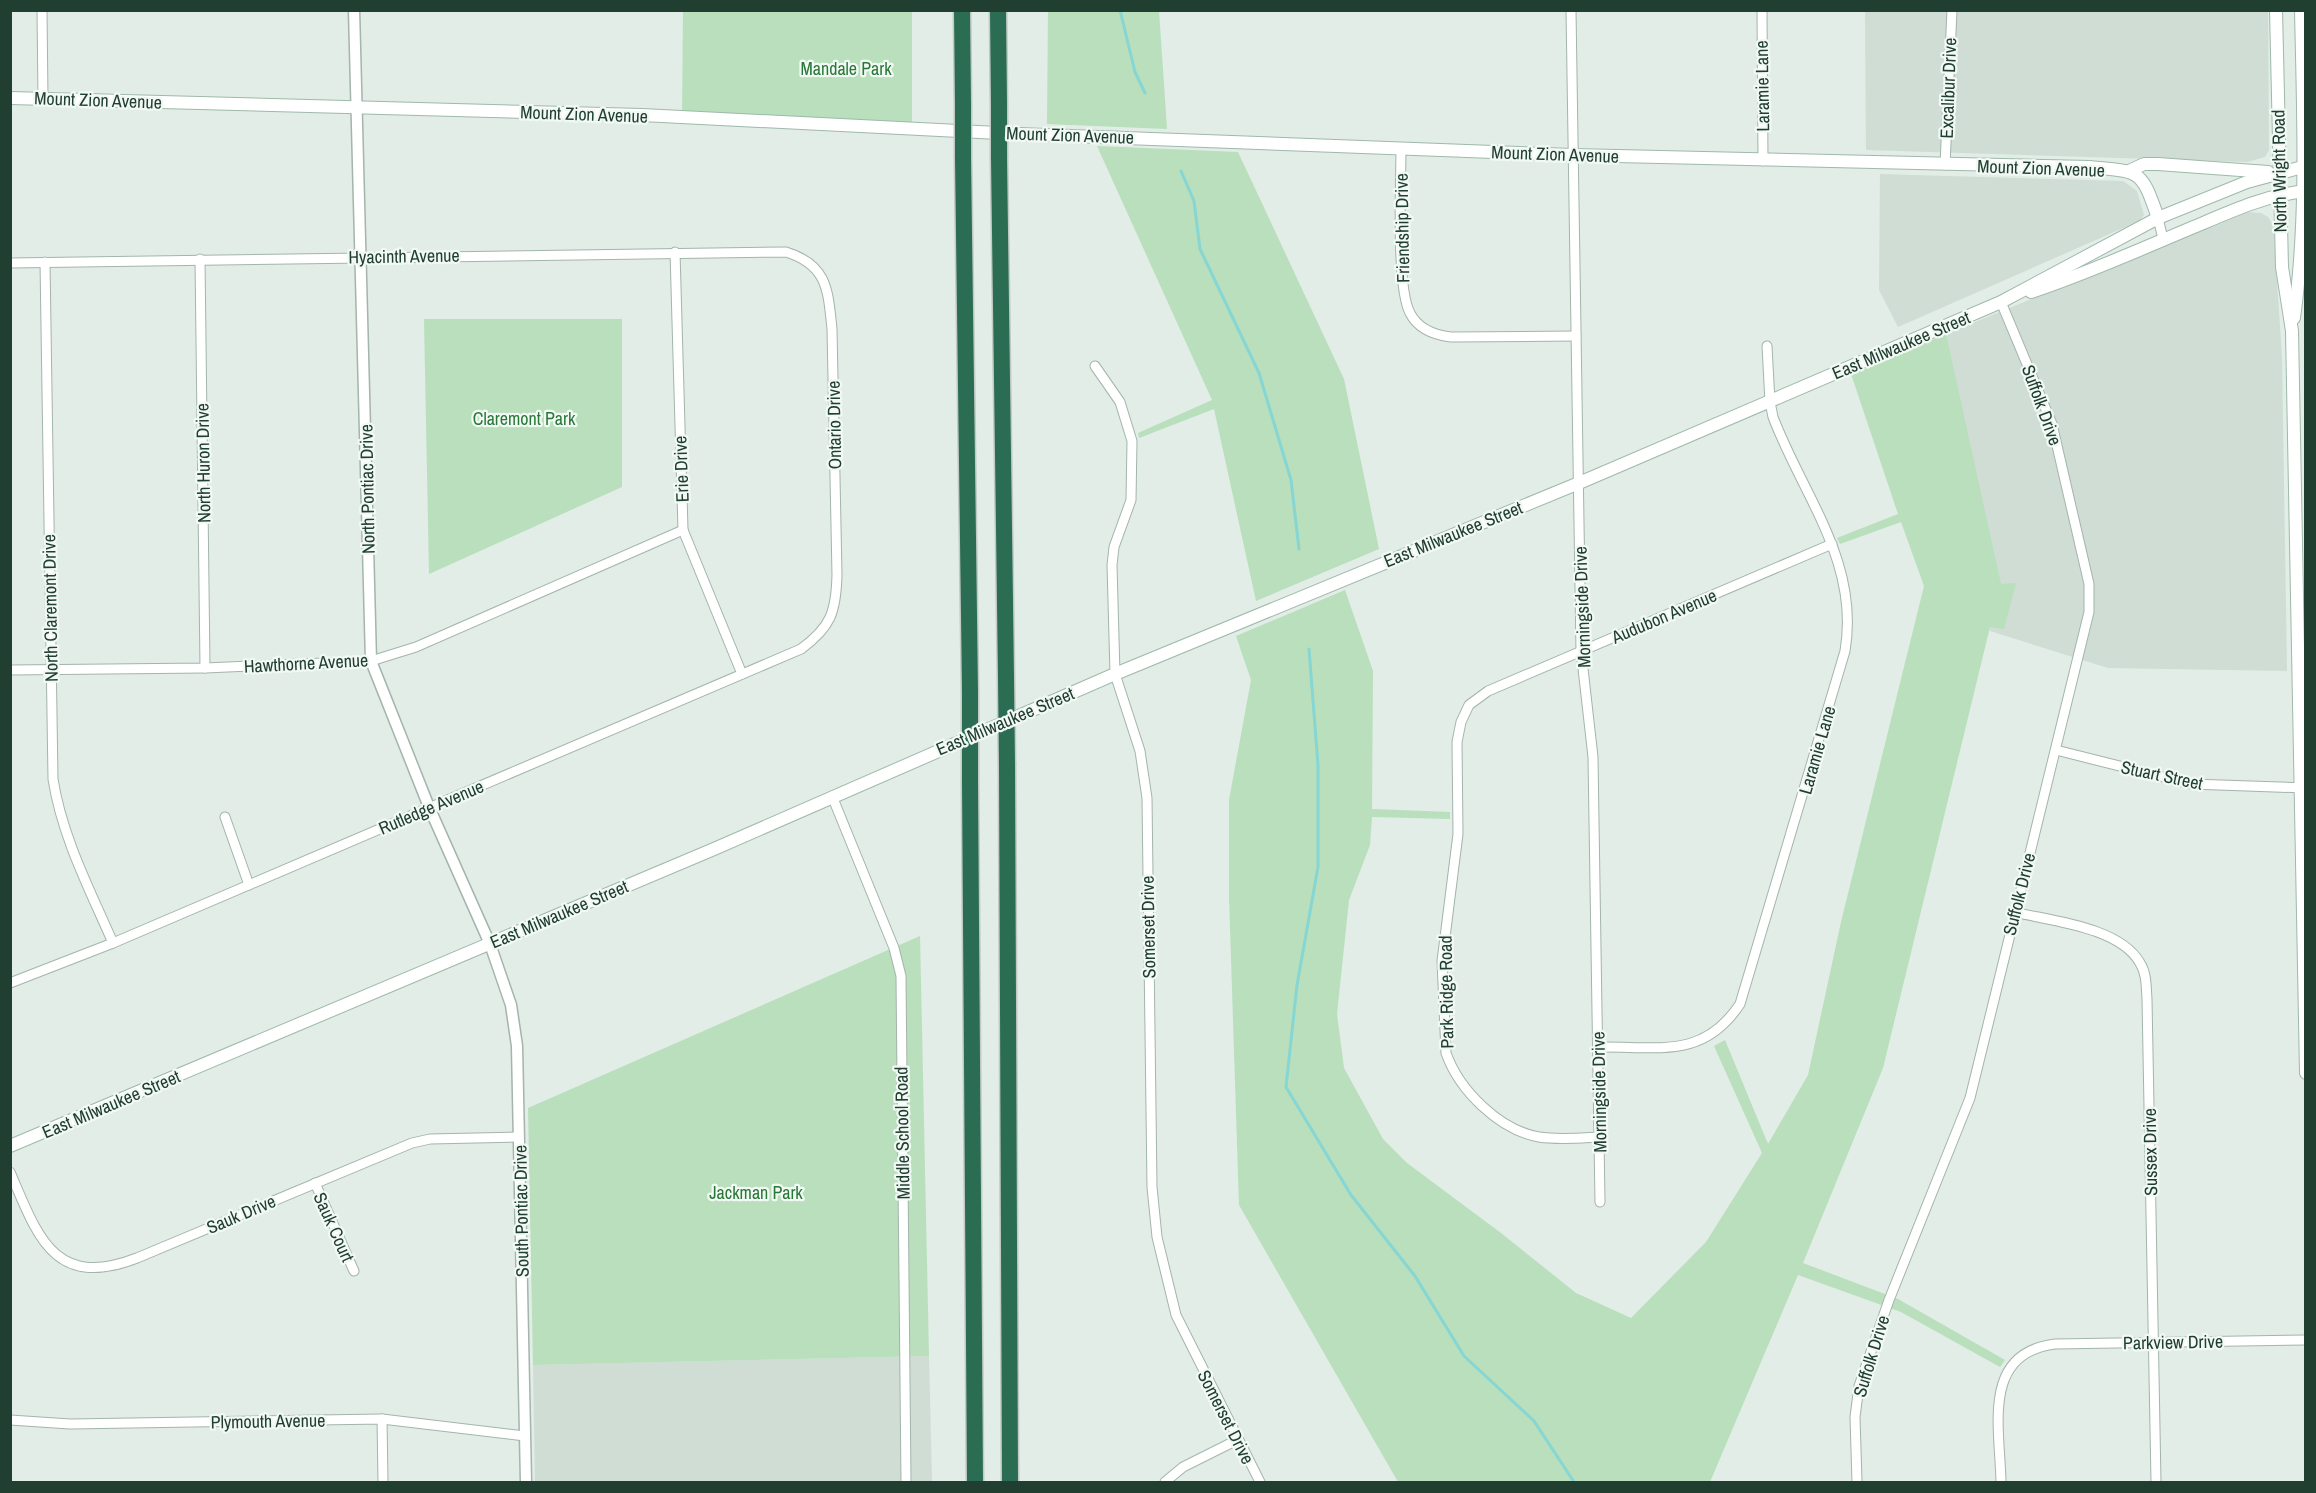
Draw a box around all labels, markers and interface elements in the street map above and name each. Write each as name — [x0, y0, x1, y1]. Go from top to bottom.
street label: Excalibur Drive — [1934, 37, 1962, 139]
street label: Laramie Lane — [1749, 40, 1775, 132]
park label: Mandale Park — [800, 56, 892, 81]
street label: Mount Zion Avenue — [34, 85, 162, 115]
street label: Mount Zion Avenue — [520, 99, 648, 129]
street label: North Wright Road — [2265, 109, 2293, 233]
street label: Mount Zion Avenue — [1006, 120, 1134, 150]
street label: Mount Zion Avenue — [1491, 139, 1619, 169]
street label: Mount Zion Avenue — [1977, 153, 2105, 183]
street label: Friendship Drive — [1389, 173, 1415, 283]
street label: Hyacinth Avenue — [348, 243, 460, 269]
street label: East Milwaukee Street — [1828, 305, 1974, 385]
street label: Suffolk Drive — [2016, 361, 2068, 449]
street label: Ontario Drive — [821, 380, 847, 470]
street label: North Huron Drive — [189, 403, 217, 523]
park label: Claremont Park — [473, 406, 576, 431]
street label: North Pontiac Drive — [353, 424, 381, 554]
street label: Erie Drive — [667, 435, 695, 503]
street label: East Milwaukee Street — [1380, 495, 1526, 573]
street label: North Claremont Drive — [36, 534, 64, 682]
street label: Morningside Drive — [1567, 546, 1597, 668]
street label: Audubon Avenue — [1607, 583, 1721, 650]
street label: Hawthorne Avenue — [243, 647, 369, 679]
street label: East Milwaukee Street — [932, 681, 1078, 761]
street label: Laramie Lane — [1792, 703, 1842, 797]
street label: Stuart Street — [2119, 754, 2205, 796]
street label: Rutledge Avenue — [374, 774, 488, 840]
street label: Suffolk Drive — [1997, 850, 2041, 938]
street label: East Milwaukee Street — [486, 874, 632, 954]
street label: Somerset Drive — [1135, 876, 1161, 978]
street label: Park Ridge Road — [1433, 935, 1459, 1049]
street label: Morningside Drive — [1585, 1031, 1613, 1153]
street label: East Milwaukee Street — [38, 1064, 184, 1144]
street label: Middle School Road — [888, 1066, 916, 1200]
street label: Sussex Drive — [2137, 1108, 2163, 1196]
street label: South Pontiac Drive — [507, 1145, 535, 1277]
park label: Jackman Park — [709, 1180, 803, 1205]
street label: Sauk Drive — [203, 1188, 279, 1240]
street label: Sauk Court — [308, 1188, 360, 1266]
street label: Suffolk Drive — [1847, 1312, 1895, 1400]
street label: Parkview Drive — [2123, 1329, 2223, 1355]
street label: Somerset Drive — [1192, 1366, 1260, 1468]
street label: Plymouth Avenue — [210, 1408, 326, 1434]

